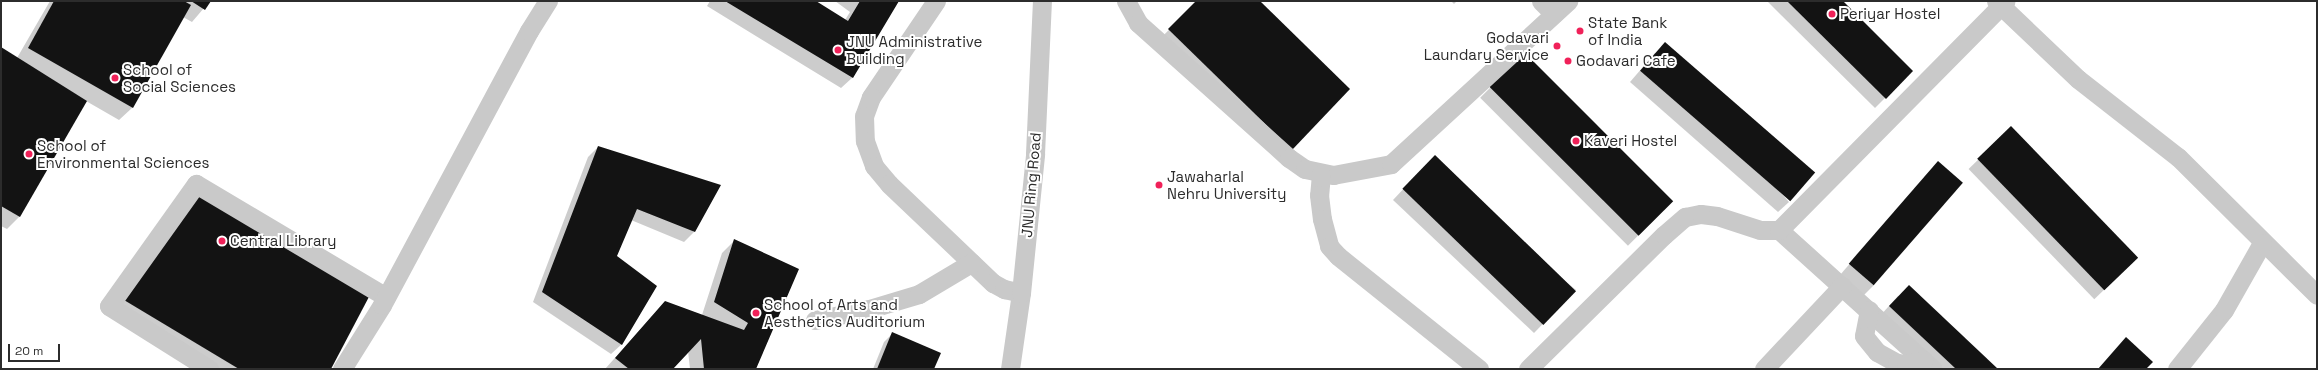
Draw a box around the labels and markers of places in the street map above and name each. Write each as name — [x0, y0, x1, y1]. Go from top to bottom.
place label: Periyar Hostel — [1840, 5, 1940, 23]
marker: Periyar Hostel — [1827, 9, 1837, 19]
place label: State Bank of India — [1588, 13, 1667, 48]
marker: State Bank of India — [1575, 26, 1585, 36]
place label: Godavari Laundary Service — [1424, 28, 1549, 63]
place label: JNU Administrative Building — [846, 32, 983, 67]
marker: Godavari Laundary Service — [1552, 41, 1562, 51]
marker: JNU Administrative Building — [833, 45, 843, 55]
place label: Godavari Cafe — [1576, 52, 1676, 70]
marker: Godavari Cafe — [1563, 56, 1573, 66]
place label: School of Social Sciences — [123, 60, 236, 95]
marker: School of Social Sciences — [110, 73, 120, 83]
place label: Kaveri Hostel — [1584, 132, 1677, 150]
place label: School of Environmental Sciences — [37, 136, 209, 171]
marker: Kaveri Hostel — [1571, 136, 1581, 146]
marker: School of Environmental Sciences — [24, 149, 34, 159]
place label: Jawaharlal Nehru University — [1167, 167, 1286, 202]
marker: Jawaharlal Nehru University — [1154, 180, 1164, 190]
place label: Central Library — [230, 232, 336, 250]
marker: Central Library — [217, 236, 227, 246]
place label: School of Arts and Aesthetics Auditorium — [764, 295, 925, 330]
marker: School of Arts and Aesthetics Auditorium — [751, 308, 761, 318]

